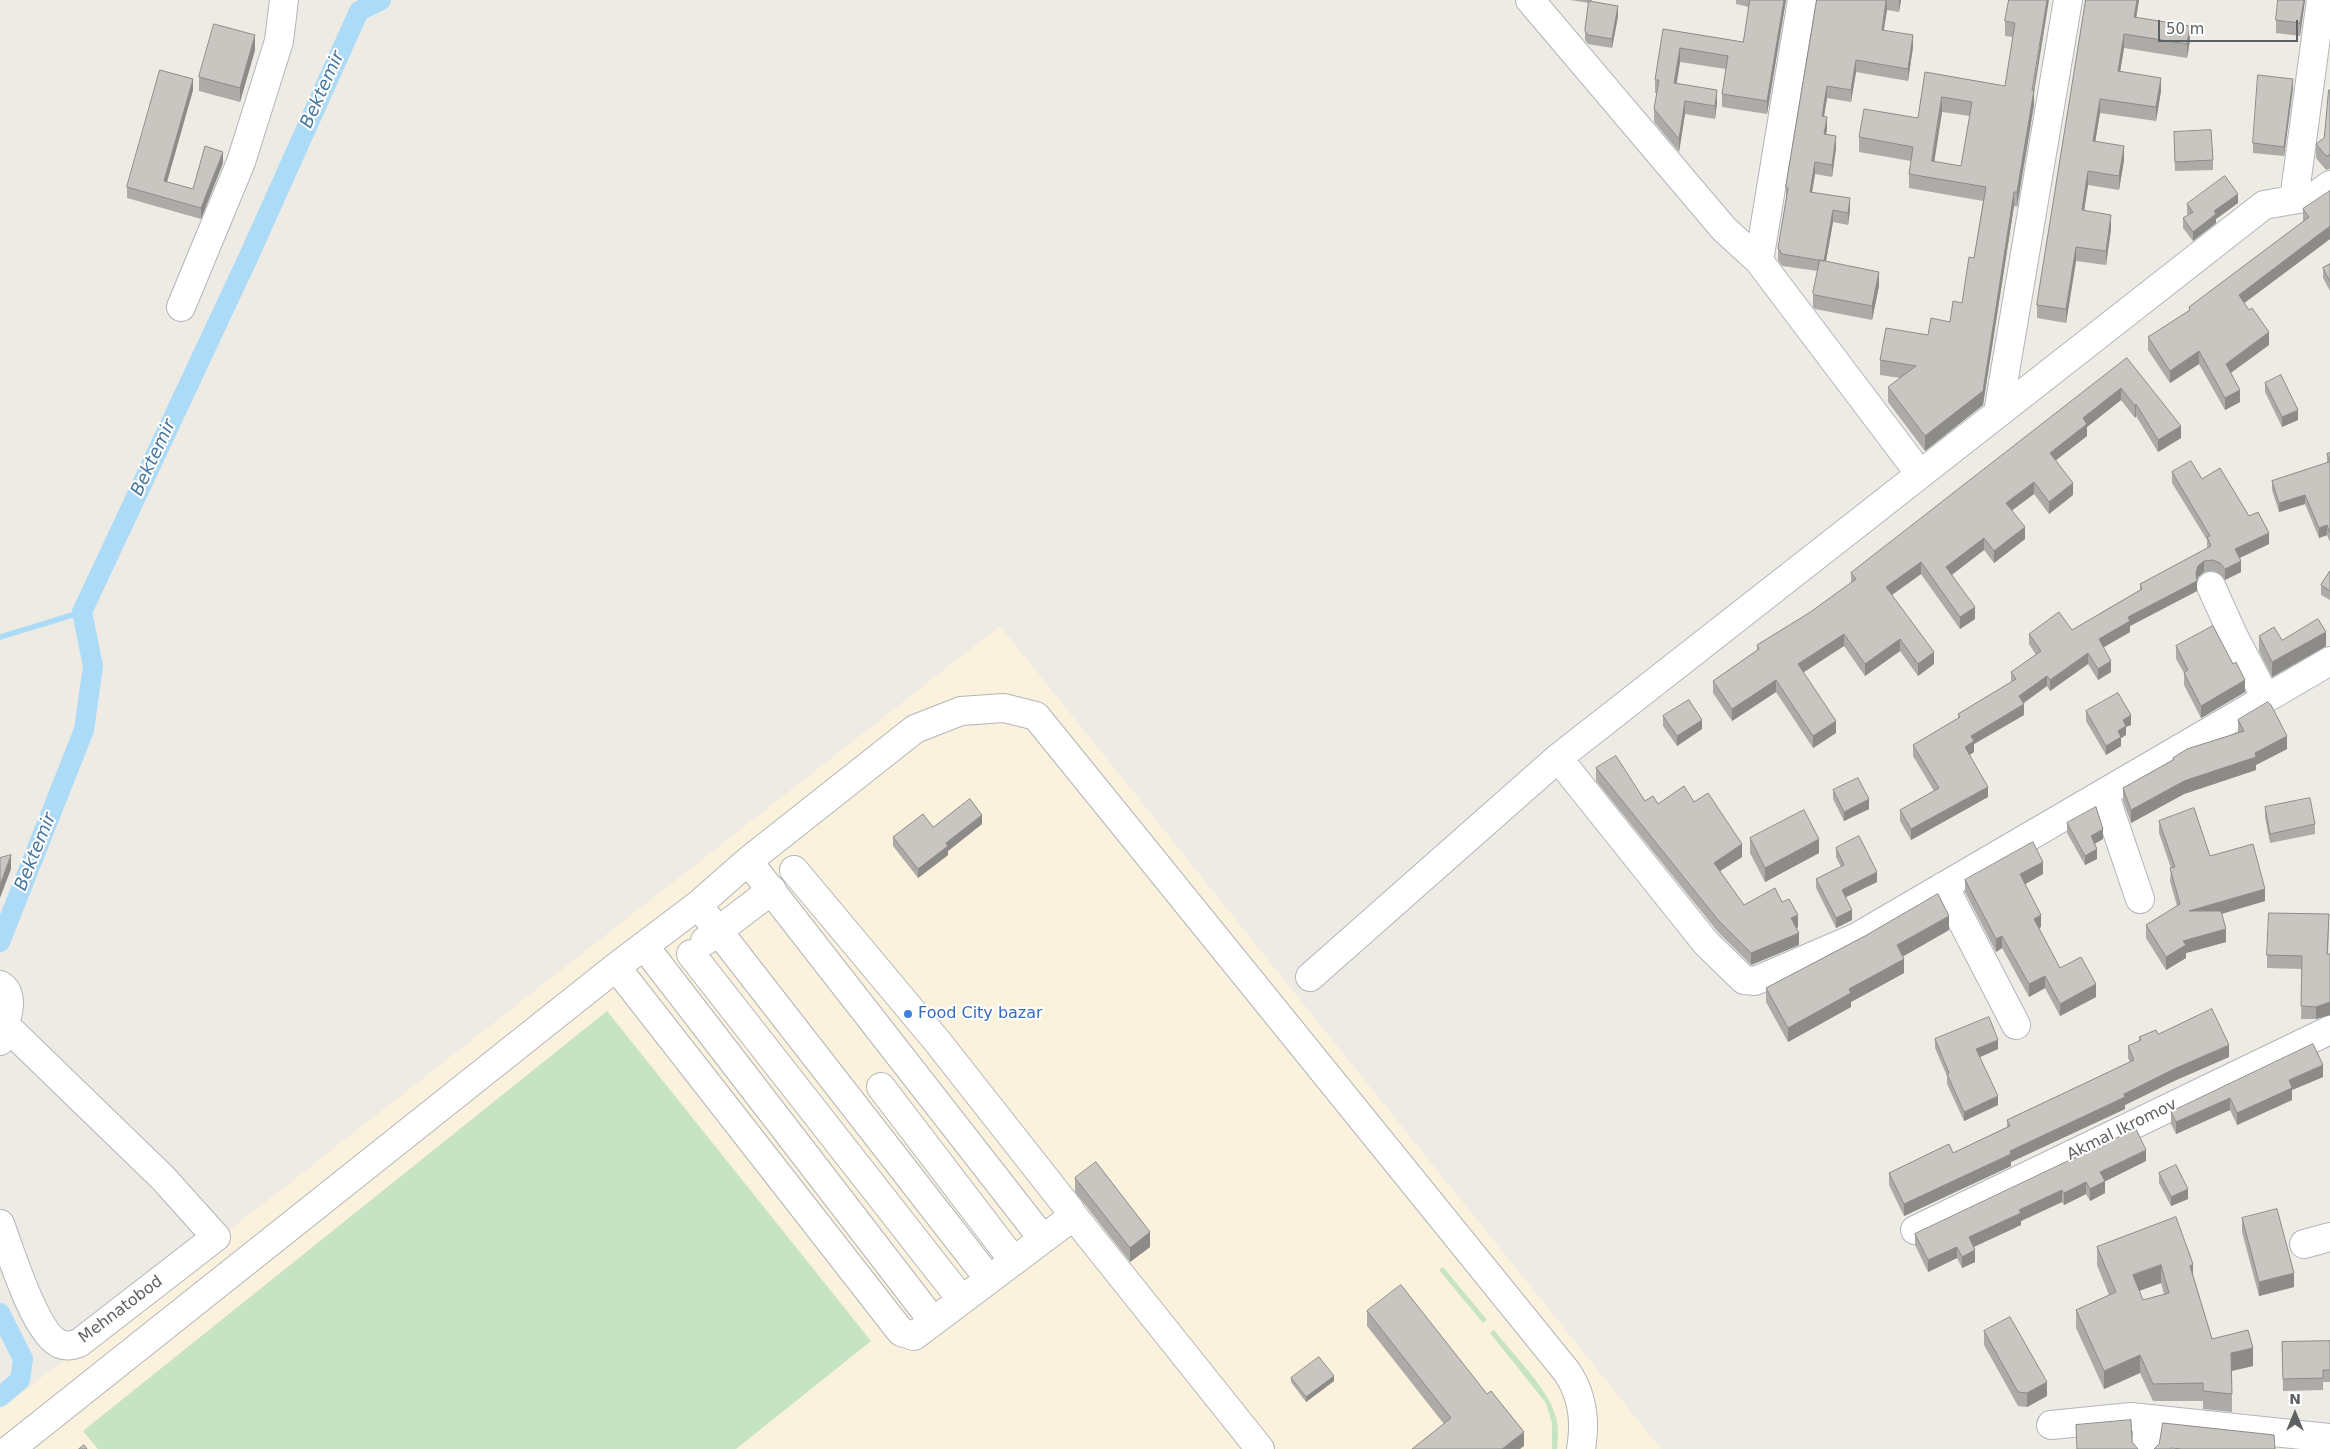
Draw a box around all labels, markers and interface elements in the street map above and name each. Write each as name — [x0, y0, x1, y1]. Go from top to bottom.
scale bar — [2160, 10, 2300, 42]
text: 50 m — [2166, 20, 2204, 38]
water label: Bektemir — [296, 48, 350, 132]
water label: Bektemir — [127, 416, 181, 500]
water label: Bektemir — [11, 810, 61, 894]
place label: Food City bazar — [918, 1004, 1043, 1024]
marker: Food City bazar — [902, 1008, 914, 1020]
street label: Akmal Ikromov — [2064, 1095, 2180, 1165]
street label: Mehnatobod — [75, 1272, 167, 1348]
north arrow — [2270, 1389, 2320, 1439]
text: N — [2289, 1391, 2301, 1407]

